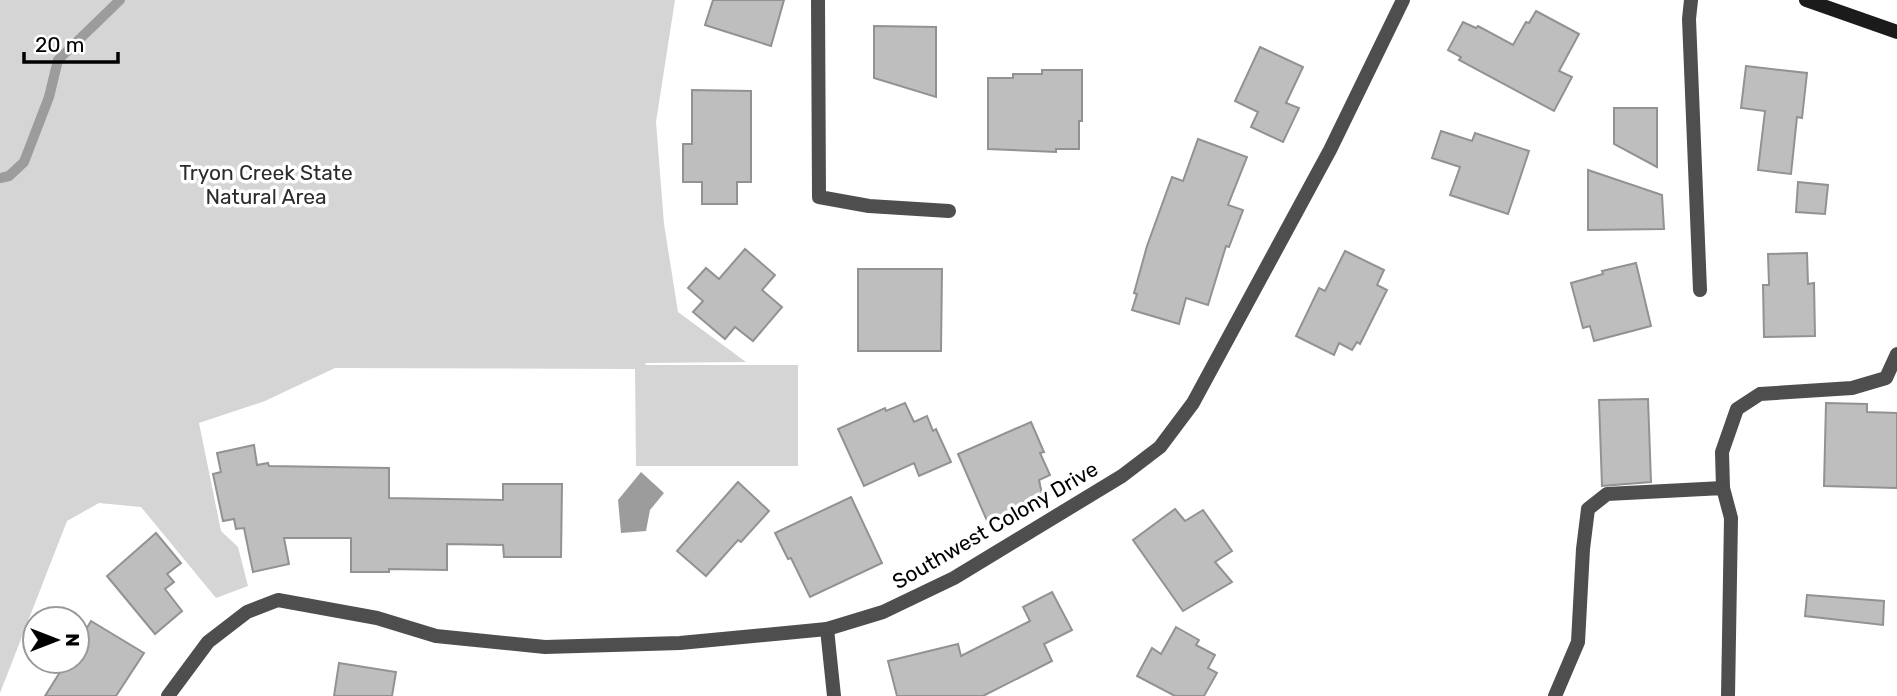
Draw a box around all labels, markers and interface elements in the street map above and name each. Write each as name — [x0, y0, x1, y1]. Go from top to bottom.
scale bar — [24, 21, 119, 65]
text: 20 m — [35, 32, 84, 57]
park label: Tryon Creek State Natural Area — [179, 160, 353, 209]
street label: Southwest Colony Drive — [888, 456, 1102, 594]
north arrow — [21, 605, 91, 675]
text: N — [61, 633, 84, 647]

